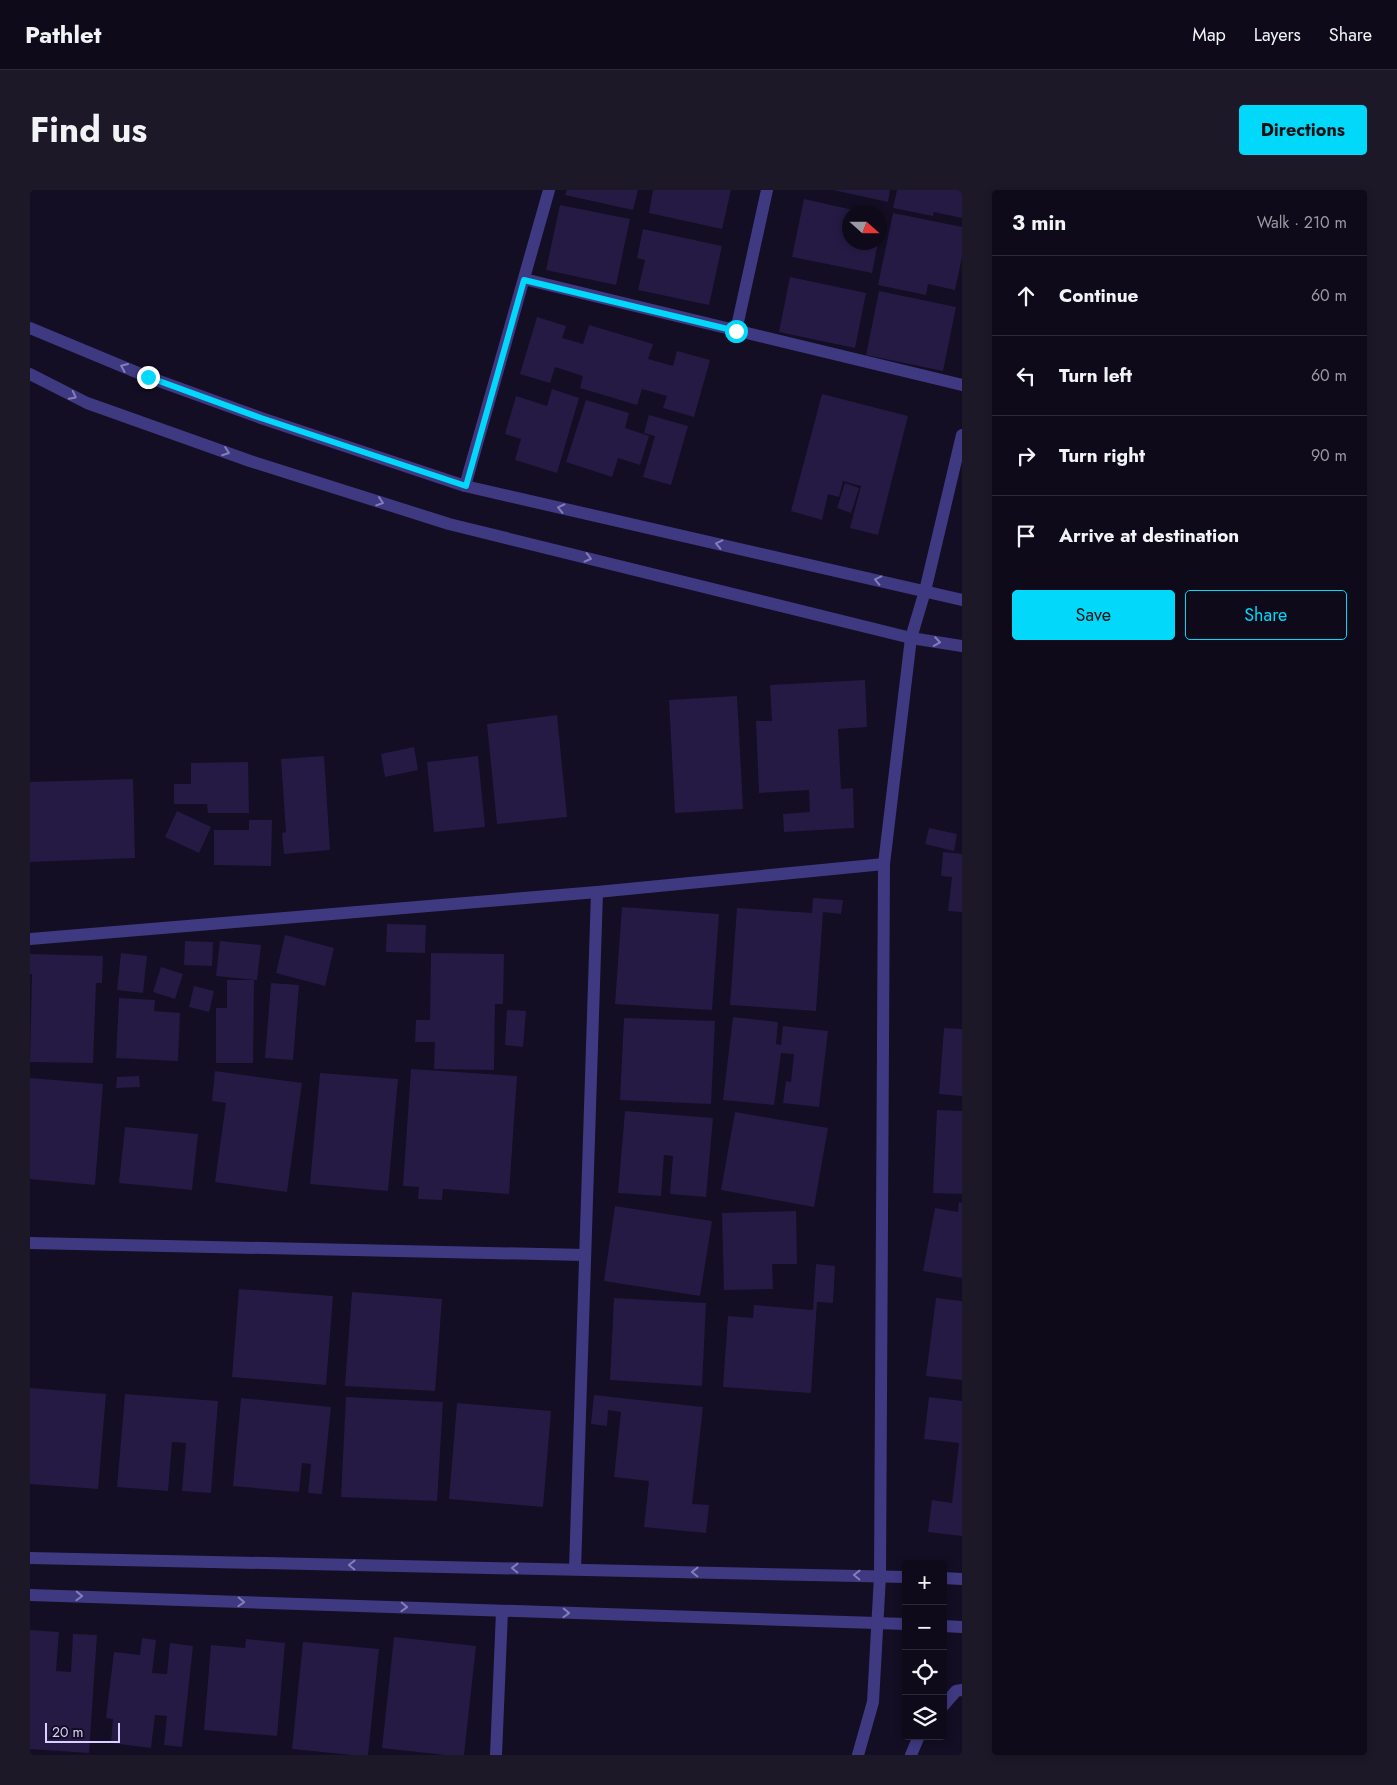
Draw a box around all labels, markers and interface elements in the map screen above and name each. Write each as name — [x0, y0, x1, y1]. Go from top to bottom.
text: Pathlet — [25, 17, 101, 52]
text: Map — [1192, 22, 1226, 48]
text: Layers — [1254, 22, 1301, 48]
text: Share — [1329, 22, 1372, 48]
text: Find us — [30, 105, 147, 155]
button: Directions — [1239, 105, 1367, 155]
north arrow — [842, 205, 887, 250]
text: 3 min — [1012, 208, 1066, 238]
text: Walk · 210 m — [1257, 211, 1347, 234]
icon: ahead — [1012, 282, 1040, 310]
text: Continue — [1059, 282, 1138, 309]
text: 60 m — [1311, 284, 1347, 307]
route start — [725, 320, 748, 343]
one-way arrow — [120, 362, 129, 373]
icon: left — [1012, 362, 1040, 390]
text: Turn left — [1059, 362, 1132, 389]
text: 60 m — [1311, 364, 1347, 387]
route end — [137, 366, 160, 389]
one-way arrow — [68, 390, 77, 400]
icon: right — [1012, 442, 1040, 470]
text: Turn right — [1059, 442, 1145, 469]
text: 90 m — [1311, 444, 1347, 467]
one-way arrow — [221, 446, 229, 456]
one-way arrow — [376, 497, 384, 507]
one-way arrow — [557, 503, 566, 514]
icon: arrive — [1012, 522, 1040, 550]
text: Arrive at destination — [1059, 522, 1239, 549]
one-way arrow — [715, 539, 724, 550]
one-way arrow — [583, 552, 592, 563]
one-way arrow — [873, 576, 882, 586]
button: Save — [1012, 590, 1175, 640]
button: Share — [1185, 590, 1347, 640]
one-way arrow — [932, 637, 941, 647]
one-way arrow — [348, 1560, 356, 1570]
map controls — [902, 1560, 947, 1740]
button: + — [902, 1560, 947, 1605]
one-way arrow — [510, 1563, 518, 1573]
one-way arrow — [690, 1567, 698, 1577]
one-way arrow — [853, 1570, 861, 1581]
one-way arrow — [75, 1591, 83, 1602]
one-way arrow — [238, 1597, 245, 1607]
one-way arrow — [400, 1602, 408, 1613]
button: − — [902, 1605, 947, 1650]
one-way arrow — [562, 1608, 570, 1618]
button: locate — [902, 1650, 947, 1695]
button: layers — [902, 1695, 947, 1740]
scale bar — [45, 1720, 120, 1743]
text: 20 m — [52, 1722, 84, 1742]

